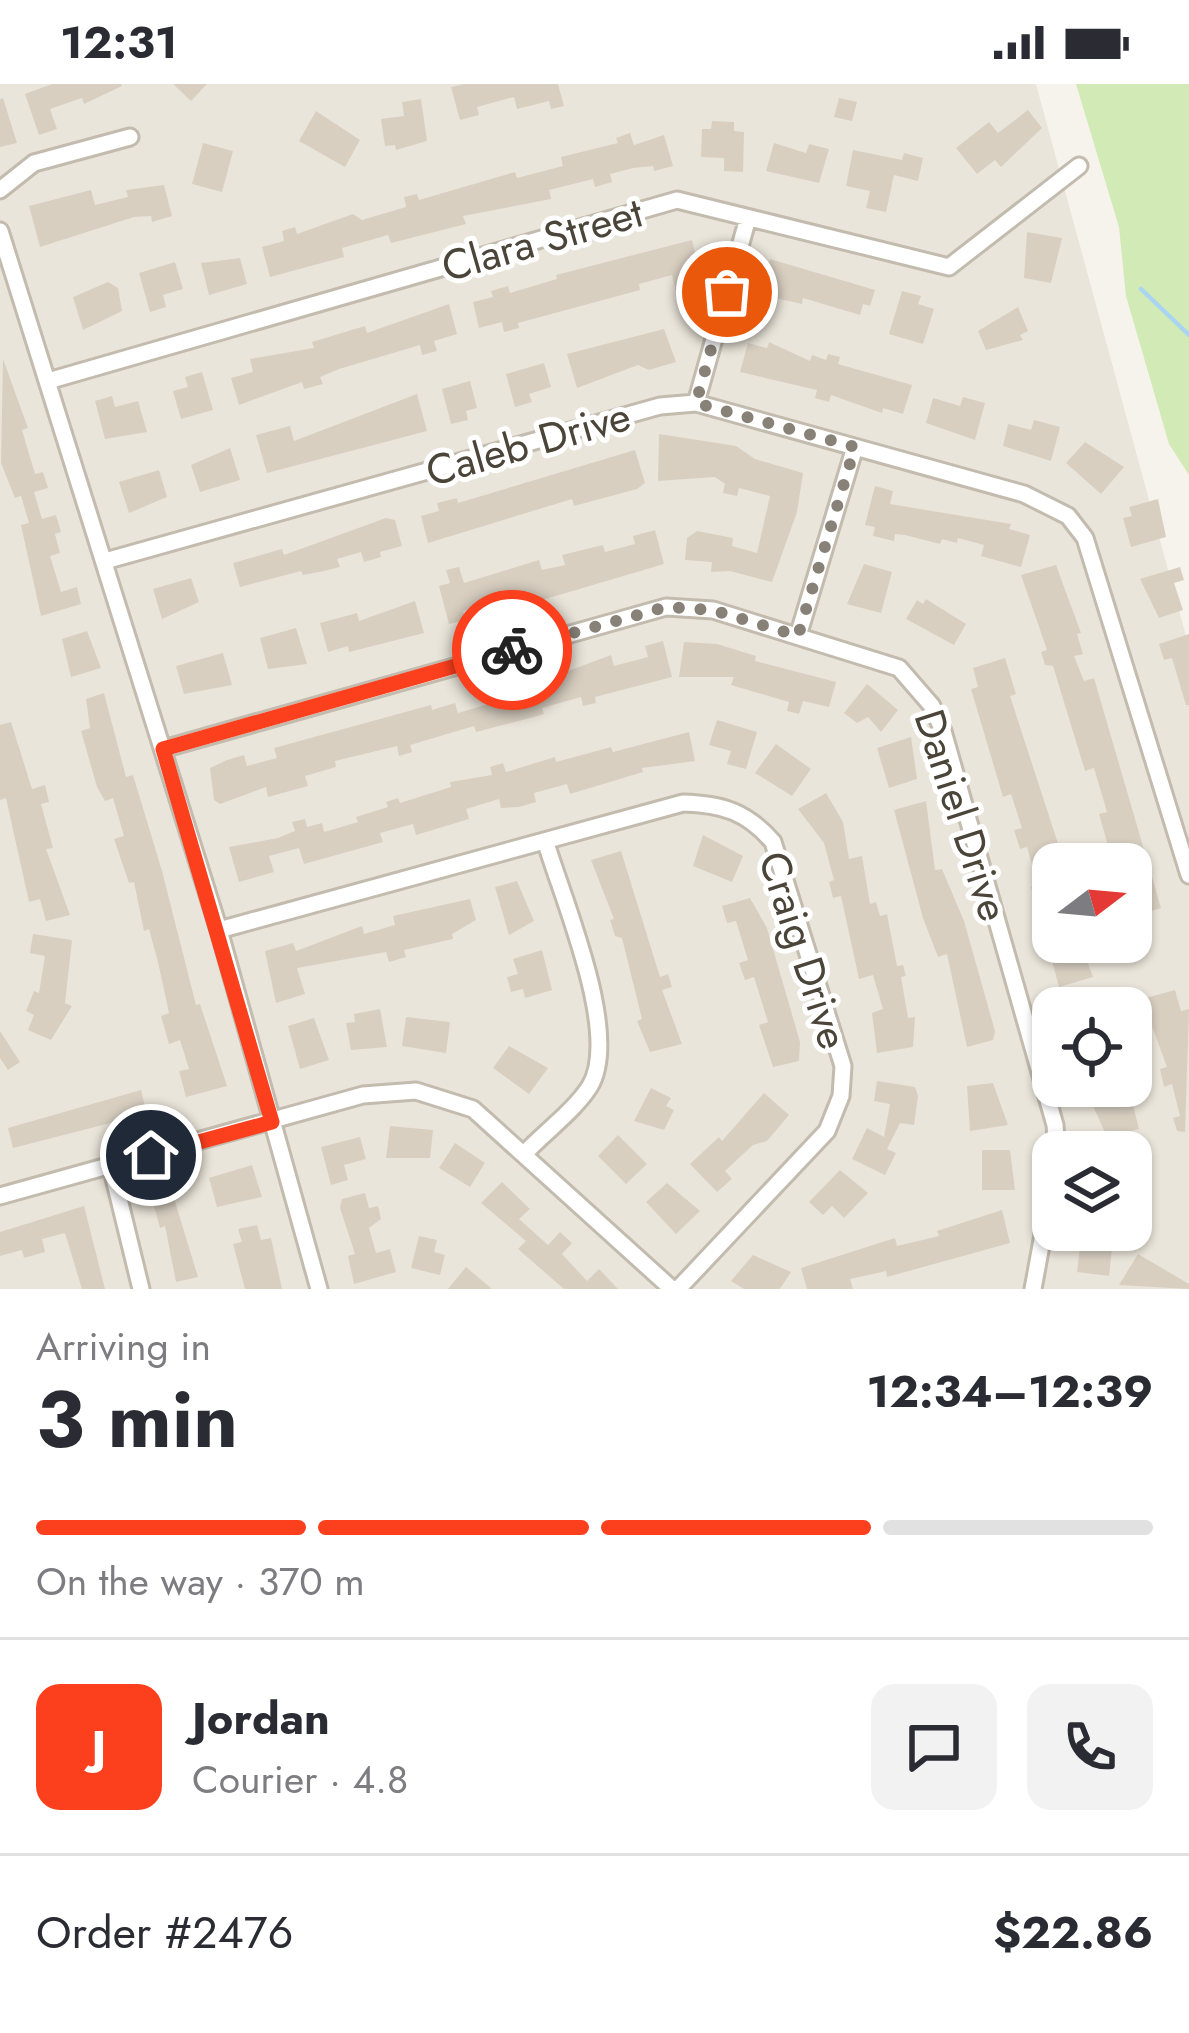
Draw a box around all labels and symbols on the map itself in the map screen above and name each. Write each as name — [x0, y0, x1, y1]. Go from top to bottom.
street label: Clara Street — [435, 182, 650, 297]
pin — [676, 241, 778, 343]
street label: Caleb Drive — [419, 385, 638, 502]
courier — [452, 590, 572, 710]
street label: Daniel Drive — [899, 702, 1024, 929]
north arrow — [1032, 843, 1152, 963]
street label: Craig Drive — [743, 844, 864, 1057]
pin — [100, 1104, 202, 1206]

